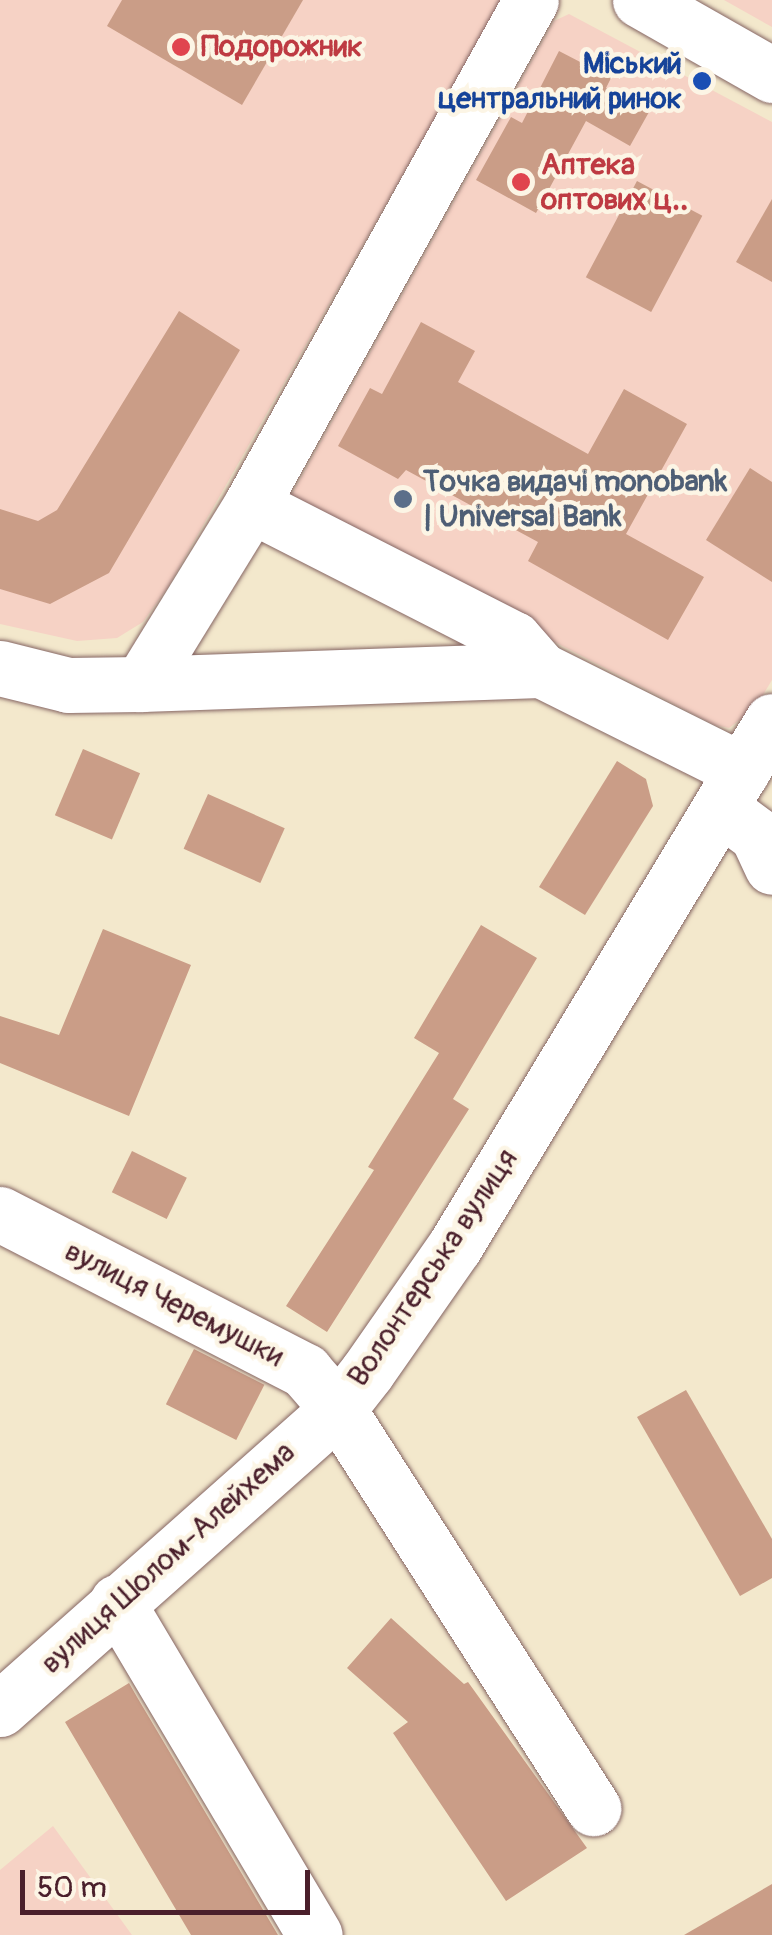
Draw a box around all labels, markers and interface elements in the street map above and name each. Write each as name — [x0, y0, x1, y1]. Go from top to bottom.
place label: Подорожник — [201, 29, 362, 65]
marker: Подорожник — [170, 36, 192, 58]
place label: Міський центральний ринок — [437, 46, 682, 116]
marker: Міський центральний ринок — [691, 70, 713, 92]
place label: Аптека оптових ц‥ — [541, 147, 688, 218]
marker: Аптека оптових ц‥ — [510, 171, 532, 193]
place label: Точка видачі monobank | Universal Bank — [423, 464, 727, 534]
marker: Точка видачі monobank | Universal Bank — [392, 488, 414, 510]
street label: Волонтерська вулиця — [340, 1142, 526, 1394]
street label: вулиця Черемушки — [59, 1233, 289, 1375]
street label: вулиця Шолом-Алейхема — [34, 1434, 302, 1682]
scale bar — [25, 1850, 315, 1912]
text: 50 m — [37, 1869, 107, 1906]

